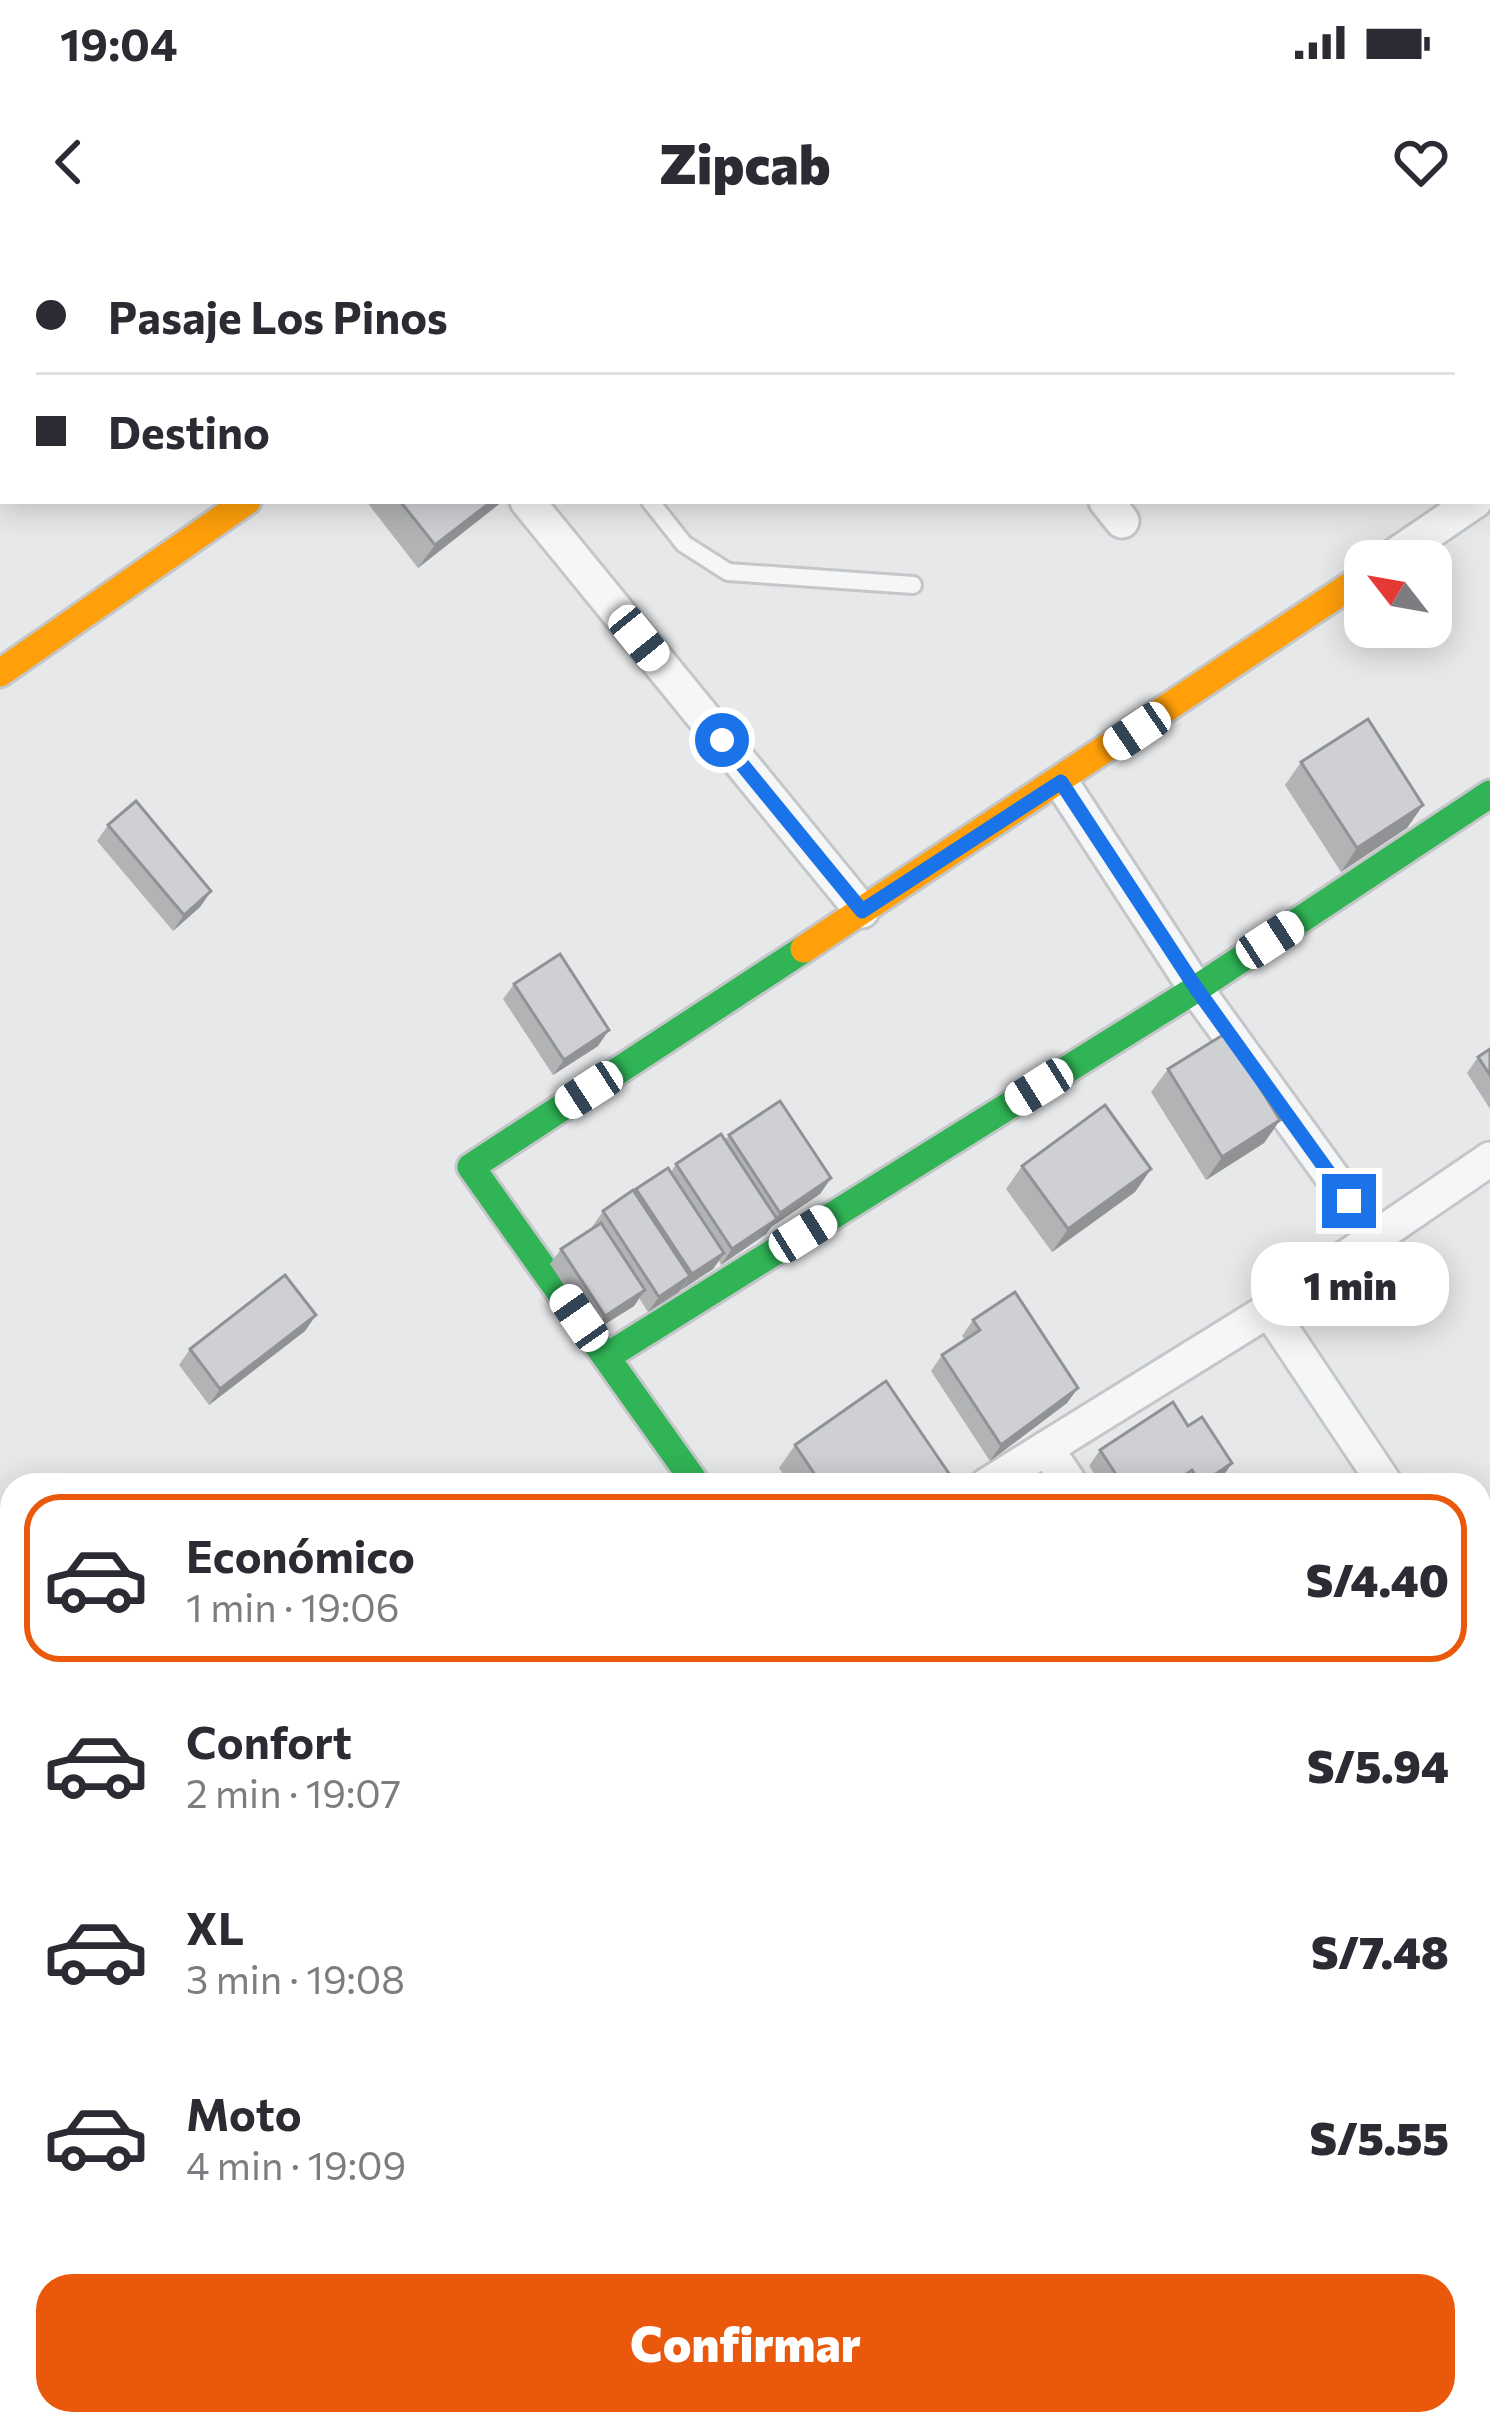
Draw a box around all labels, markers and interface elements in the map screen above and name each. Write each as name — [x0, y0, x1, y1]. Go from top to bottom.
text: 19:04 — [60, 15, 178, 70]
icon: back — [36, 129, 102, 195]
text: Zipcab — [659, 129, 831, 195]
icon: heart — [1388, 129, 1454, 195]
text: Pasaje Los Pinos — [108, 288, 448, 343]
text: Destino — [108, 403, 270, 458]
north arrow — [1344, 540, 1452, 648]
map controls — [1344, 540, 1452, 648]
car — [602, 599, 676, 677]
car — [1097, 696, 1177, 766]
route start — [695, 713, 749, 767]
car — [1230, 905, 1310, 975]
car — [999, 1053, 1079, 1121]
car — [549, 1055, 629, 1125]
route end — [1322, 1174, 1376, 1228]
car — [763, 1200, 843, 1268]
callout: 1 min — [1250, 1243, 1448, 1327]
text: 1 min — [1303, 1260, 1397, 1308]
car — [544, 1278, 614, 1358]
icon: car — [42, 1524, 150, 1632]
text: Económico — [186, 1527, 415, 1582]
text: S/4.40 — [1306, 1551, 1449, 1606]
text: 1 min · 19:06 — [186, 1582, 399, 1630]
icon: car — [42, 1710, 150, 1818]
text: Confort — [186, 1713, 352, 1768]
text: S/5.94 — [1307, 1737, 1449, 1792]
text: 2 min · 19:07 — [186, 1768, 401, 1816]
icon: car — [42, 1896, 150, 2004]
text: XL — [186, 1899, 244, 1954]
text: S/7.48 — [1311, 1923, 1449, 1978]
text: 3 min · 19:08 — [186, 1954, 405, 2002]
icon: car — [42, 2082, 150, 2190]
text: Moto — [186, 2085, 302, 2140]
text: S/5.55 — [1310, 2109, 1449, 2164]
text: 4 min · 19:09 — [186, 2140, 406, 2188]
button: Confirmar — [36, 2274, 1455, 2412]

